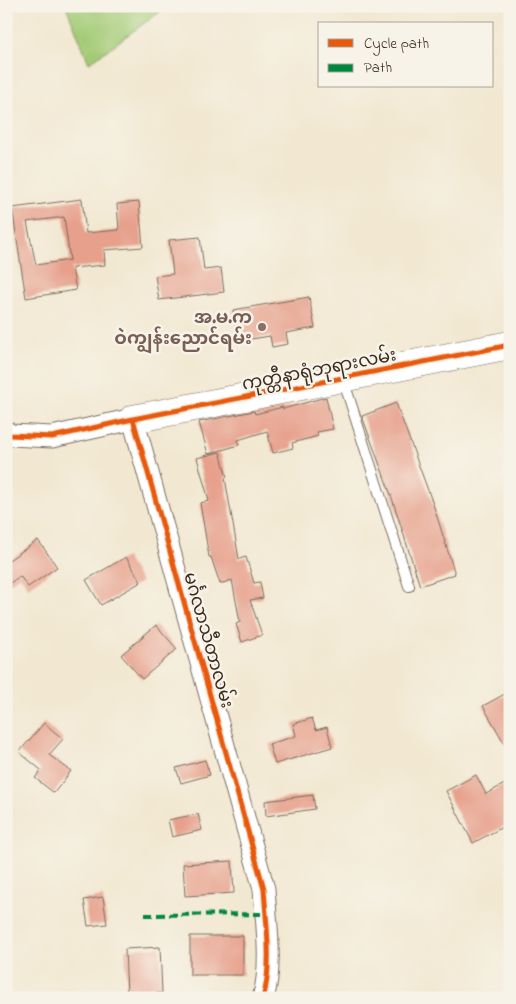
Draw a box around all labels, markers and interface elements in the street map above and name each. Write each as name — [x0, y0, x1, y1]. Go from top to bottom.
legend — [318, 22, 494, 88]
text: Cycle path — [364, 33, 429, 56]
text: Path — [364, 57, 392, 79]
place label: အ.မ.က ဝဲကျွန်းညောင်ရမ်း — [114, 306, 252, 354]
marker: အ.မ.က ဝဲကျွန်းညောင်ရမ်း — [256, 321, 268, 333]
street label: ကုတ္တီနာရုံဘုရားလမ်း — [239, 340, 399, 399]
street label: မင်္ဂလာသီတာလမ်း — [175, 569, 242, 711]

